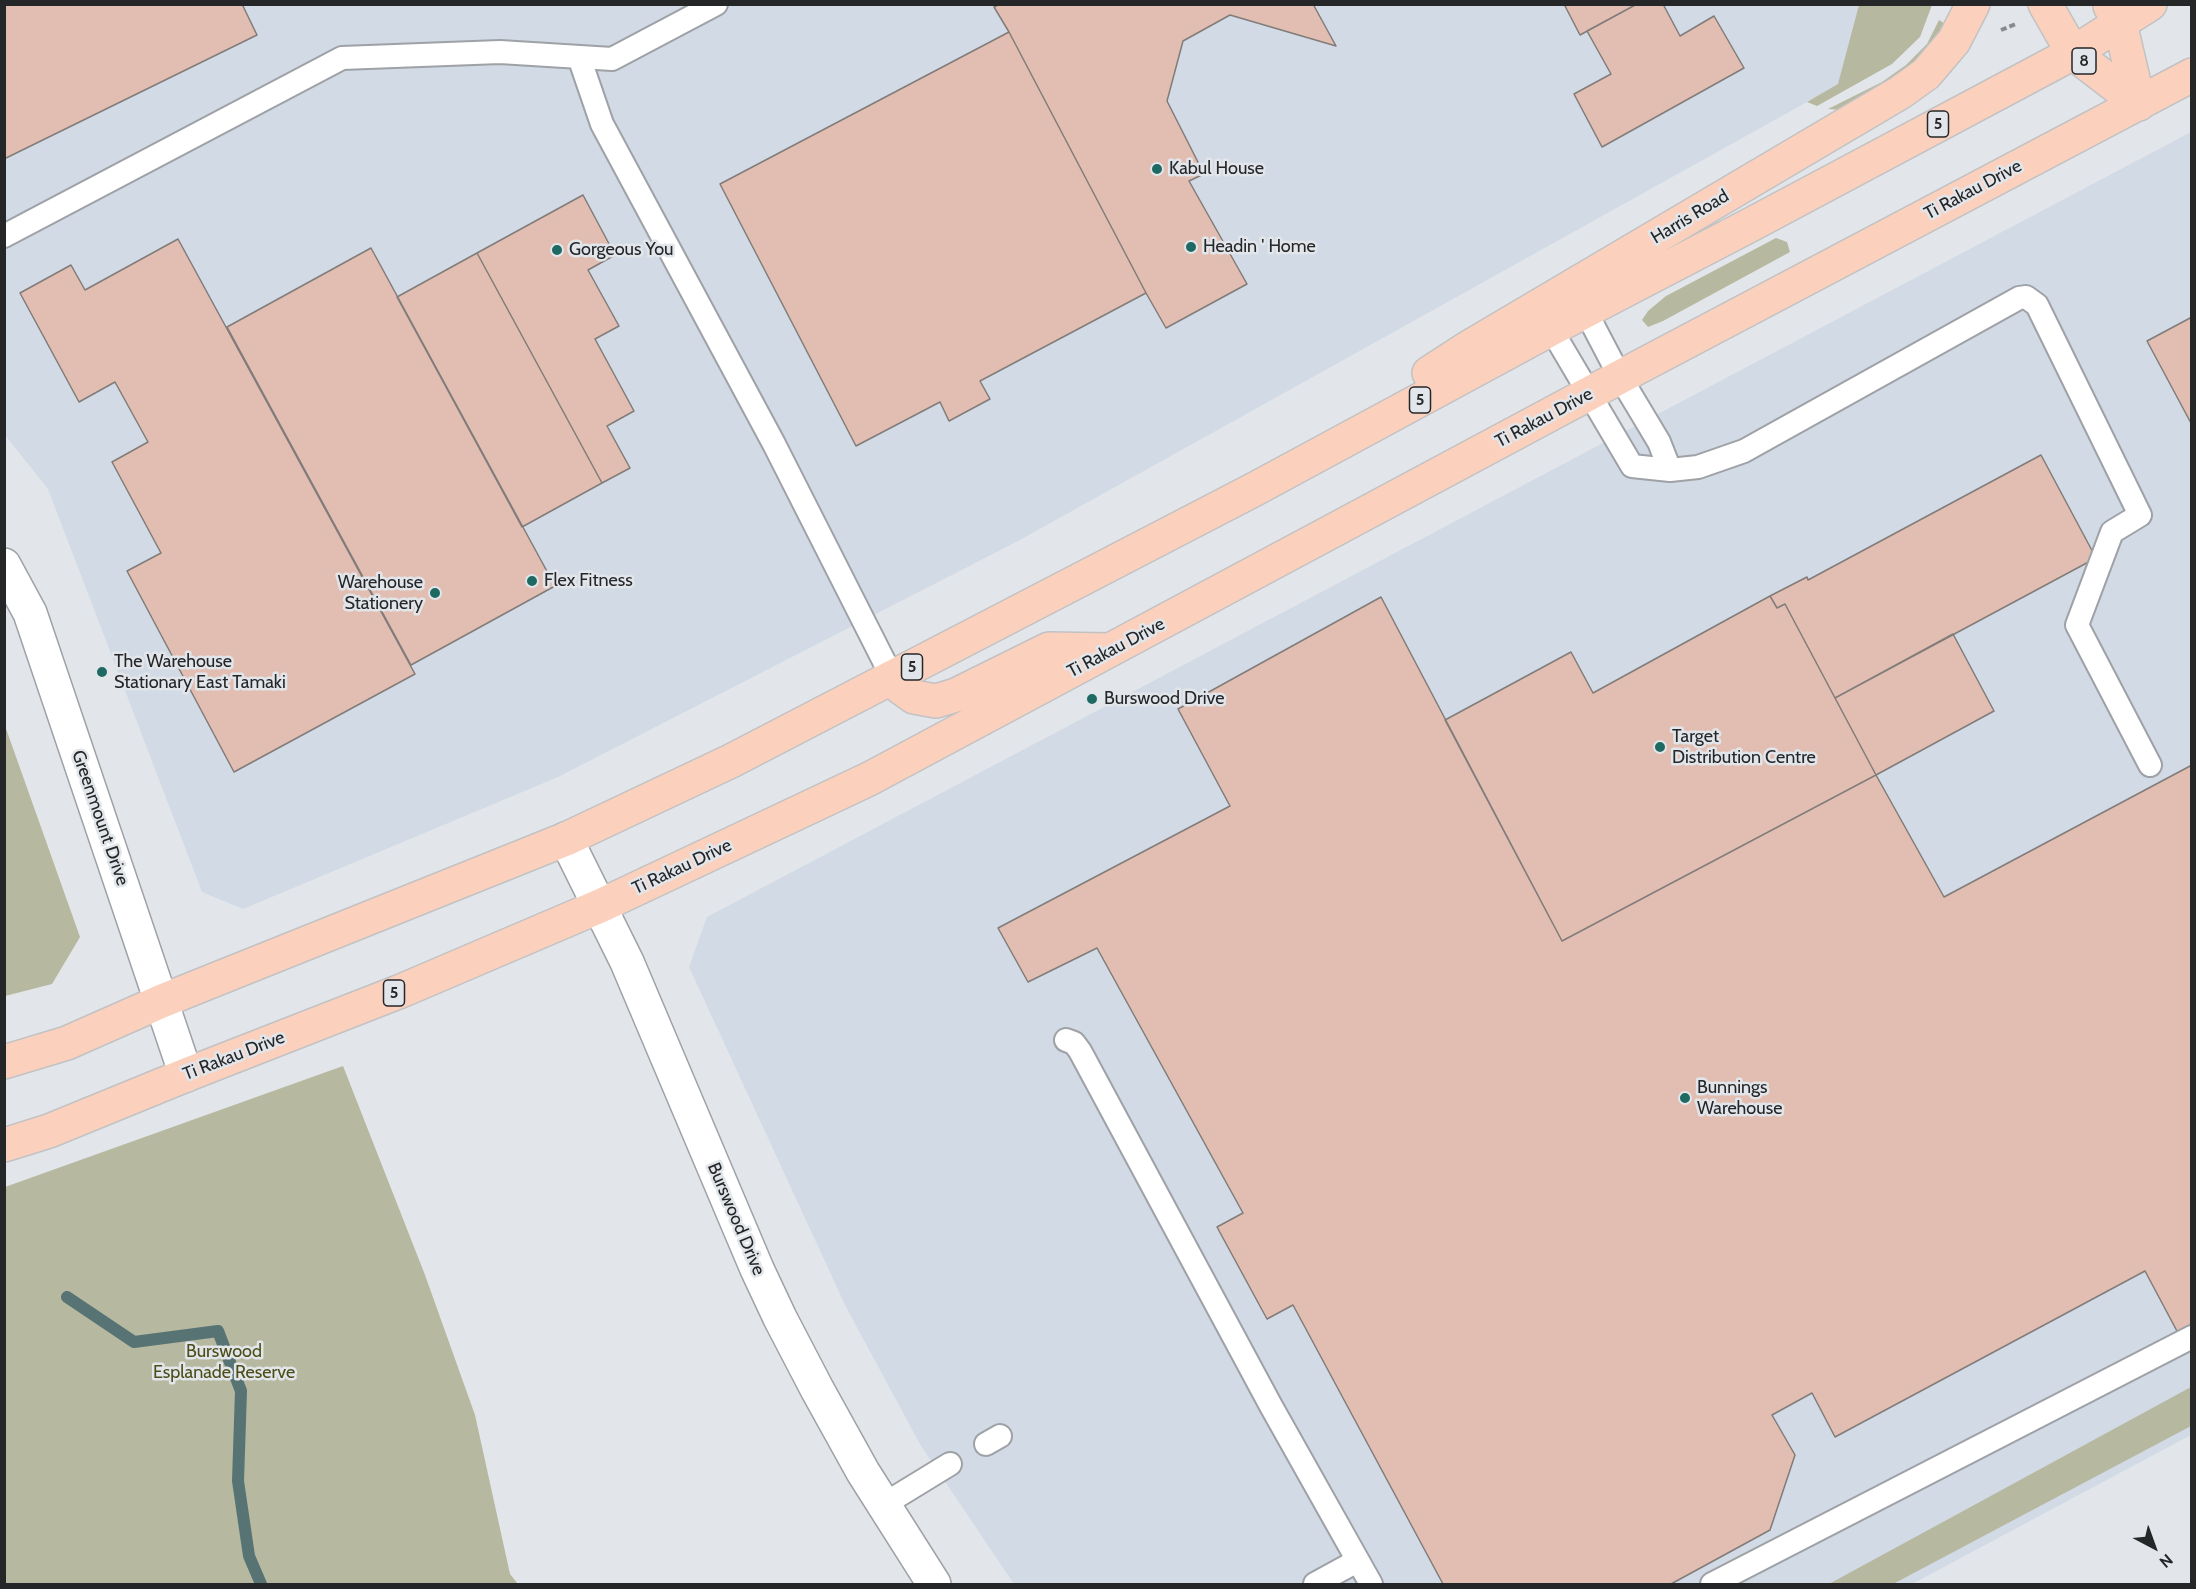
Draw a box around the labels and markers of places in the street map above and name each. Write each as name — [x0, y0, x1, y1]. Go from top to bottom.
place label: Kabul House — [1169, 158, 1264, 180]
marker: Kabul House — [1150, 162, 1164, 176]
place label: Headin ' Home — [1203, 236, 1316, 258]
place label: Gorgeous You — [569, 239, 674, 261]
marker: Headin ' Home — [1184, 240, 1198, 254]
marker: Gorgeous You — [550, 243, 564, 257]
place label: Flex Fitness — [544, 570, 633, 592]
place label: Warehouse Stationery — [338, 572, 423, 614]
marker: Flex Fitness — [525, 574, 539, 588]
marker: Warehouse Stationery — [428, 586, 442, 600]
place label: The Warehouse Stationary East Tamaki — [114, 651, 286, 694]
marker: The Warehouse Stationary East Tamaki — [95, 665, 109, 679]
place label: Burswood Drive — [1104, 688, 1224, 710]
marker: Burswood Drive — [1085, 692, 1099, 706]
place label: Target Distribution Centre — [1672, 726, 1816, 768]
marker: Target Distribution Centre — [1653, 740, 1667, 754]
place label: Bunnings Warehouse — [1697, 1077, 1782, 1120]
marker: Bunnings Warehouse — [1678, 1091, 1692, 1105]

